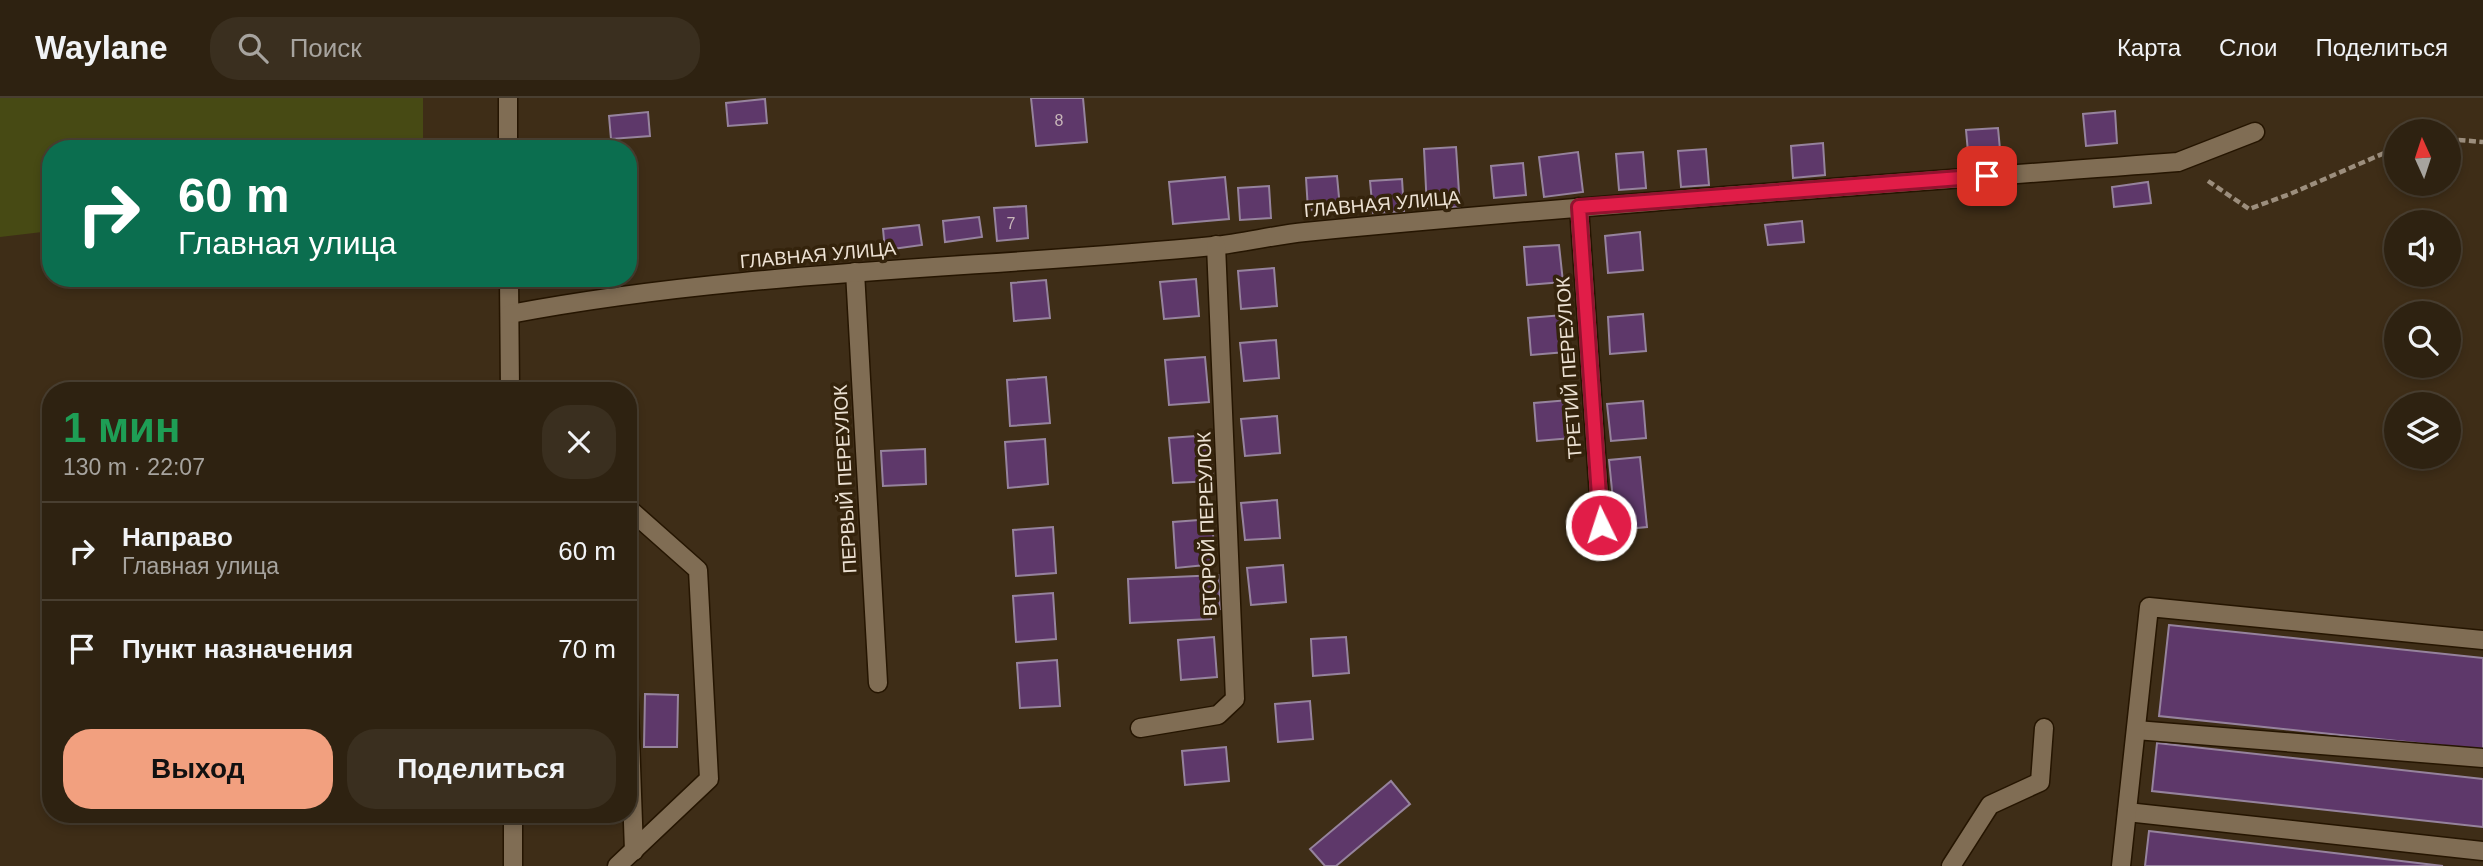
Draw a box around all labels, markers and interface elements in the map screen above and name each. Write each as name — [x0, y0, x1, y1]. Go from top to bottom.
search box — [210, 17, 700, 80]
text: Waylane — [35, 29, 168, 66]
icon: search — [234, 29, 272, 67]
text: Поиск — [290, 33, 362, 63]
text: Карта — [2117, 34, 2181, 61]
text: Слои — [2219, 34, 2277, 61]
text: Поделиться — [2315, 34, 2448, 61]
house number: 8 — [1055, 112, 1064, 129]
north arrow — [2384, 119, 2460, 196]
map controls — [2384, 119, 2461, 469]
pin — [1957, 146, 2017, 206]
icon: arrive — [1968, 157, 2006, 195]
icon: right — [63, 168, 154, 259]
text: 60 m — [178, 168, 290, 222]
street label: ГЛАВНАЯ УЛИЦА — [1303, 187, 1461, 221]
button: sound — [2384, 210, 2461, 287]
house number: 7 — [1007, 215, 1016, 232]
text: Главная улица — [178, 225, 397, 261]
street label: ГЛАВНАЯ УЛИЦА — [739, 238, 897, 272]
street label: ТРЕТИЙ ПЕРЕУЛОК — [1552, 276, 1586, 460]
button: search — [2384, 301, 2461, 378]
street label: ПЕРВЫЙ ПЕРЕУЛОК — [830, 384, 860, 574]
button: layers — [2384, 392, 2461, 469]
text: 1 мин — [63, 404, 180, 451]
button: close — [542, 405, 616, 479]
street label: ВТОРОЙ ПЕРЕУЛОК — [1193, 432, 1221, 616]
text: 130 m · 22:07 — [63, 454, 205, 480]
position arrow — [1564, 488, 1638, 562]
text: Направо — [122, 522, 233, 552]
icon: right — [63, 532, 101, 570]
text: 60 m — [558, 536, 616, 566]
text: Главная улица — [122, 553, 279, 579]
icon: arrive — [63, 630, 101, 668]
text: Пункт назначения — [122, 634, 353, 664]
text: 70 m — [558, 634, 616, 664]
button: Выход — [63, 729, 333, 809]
button: Поделиться — [347, 729, 616, 809]

